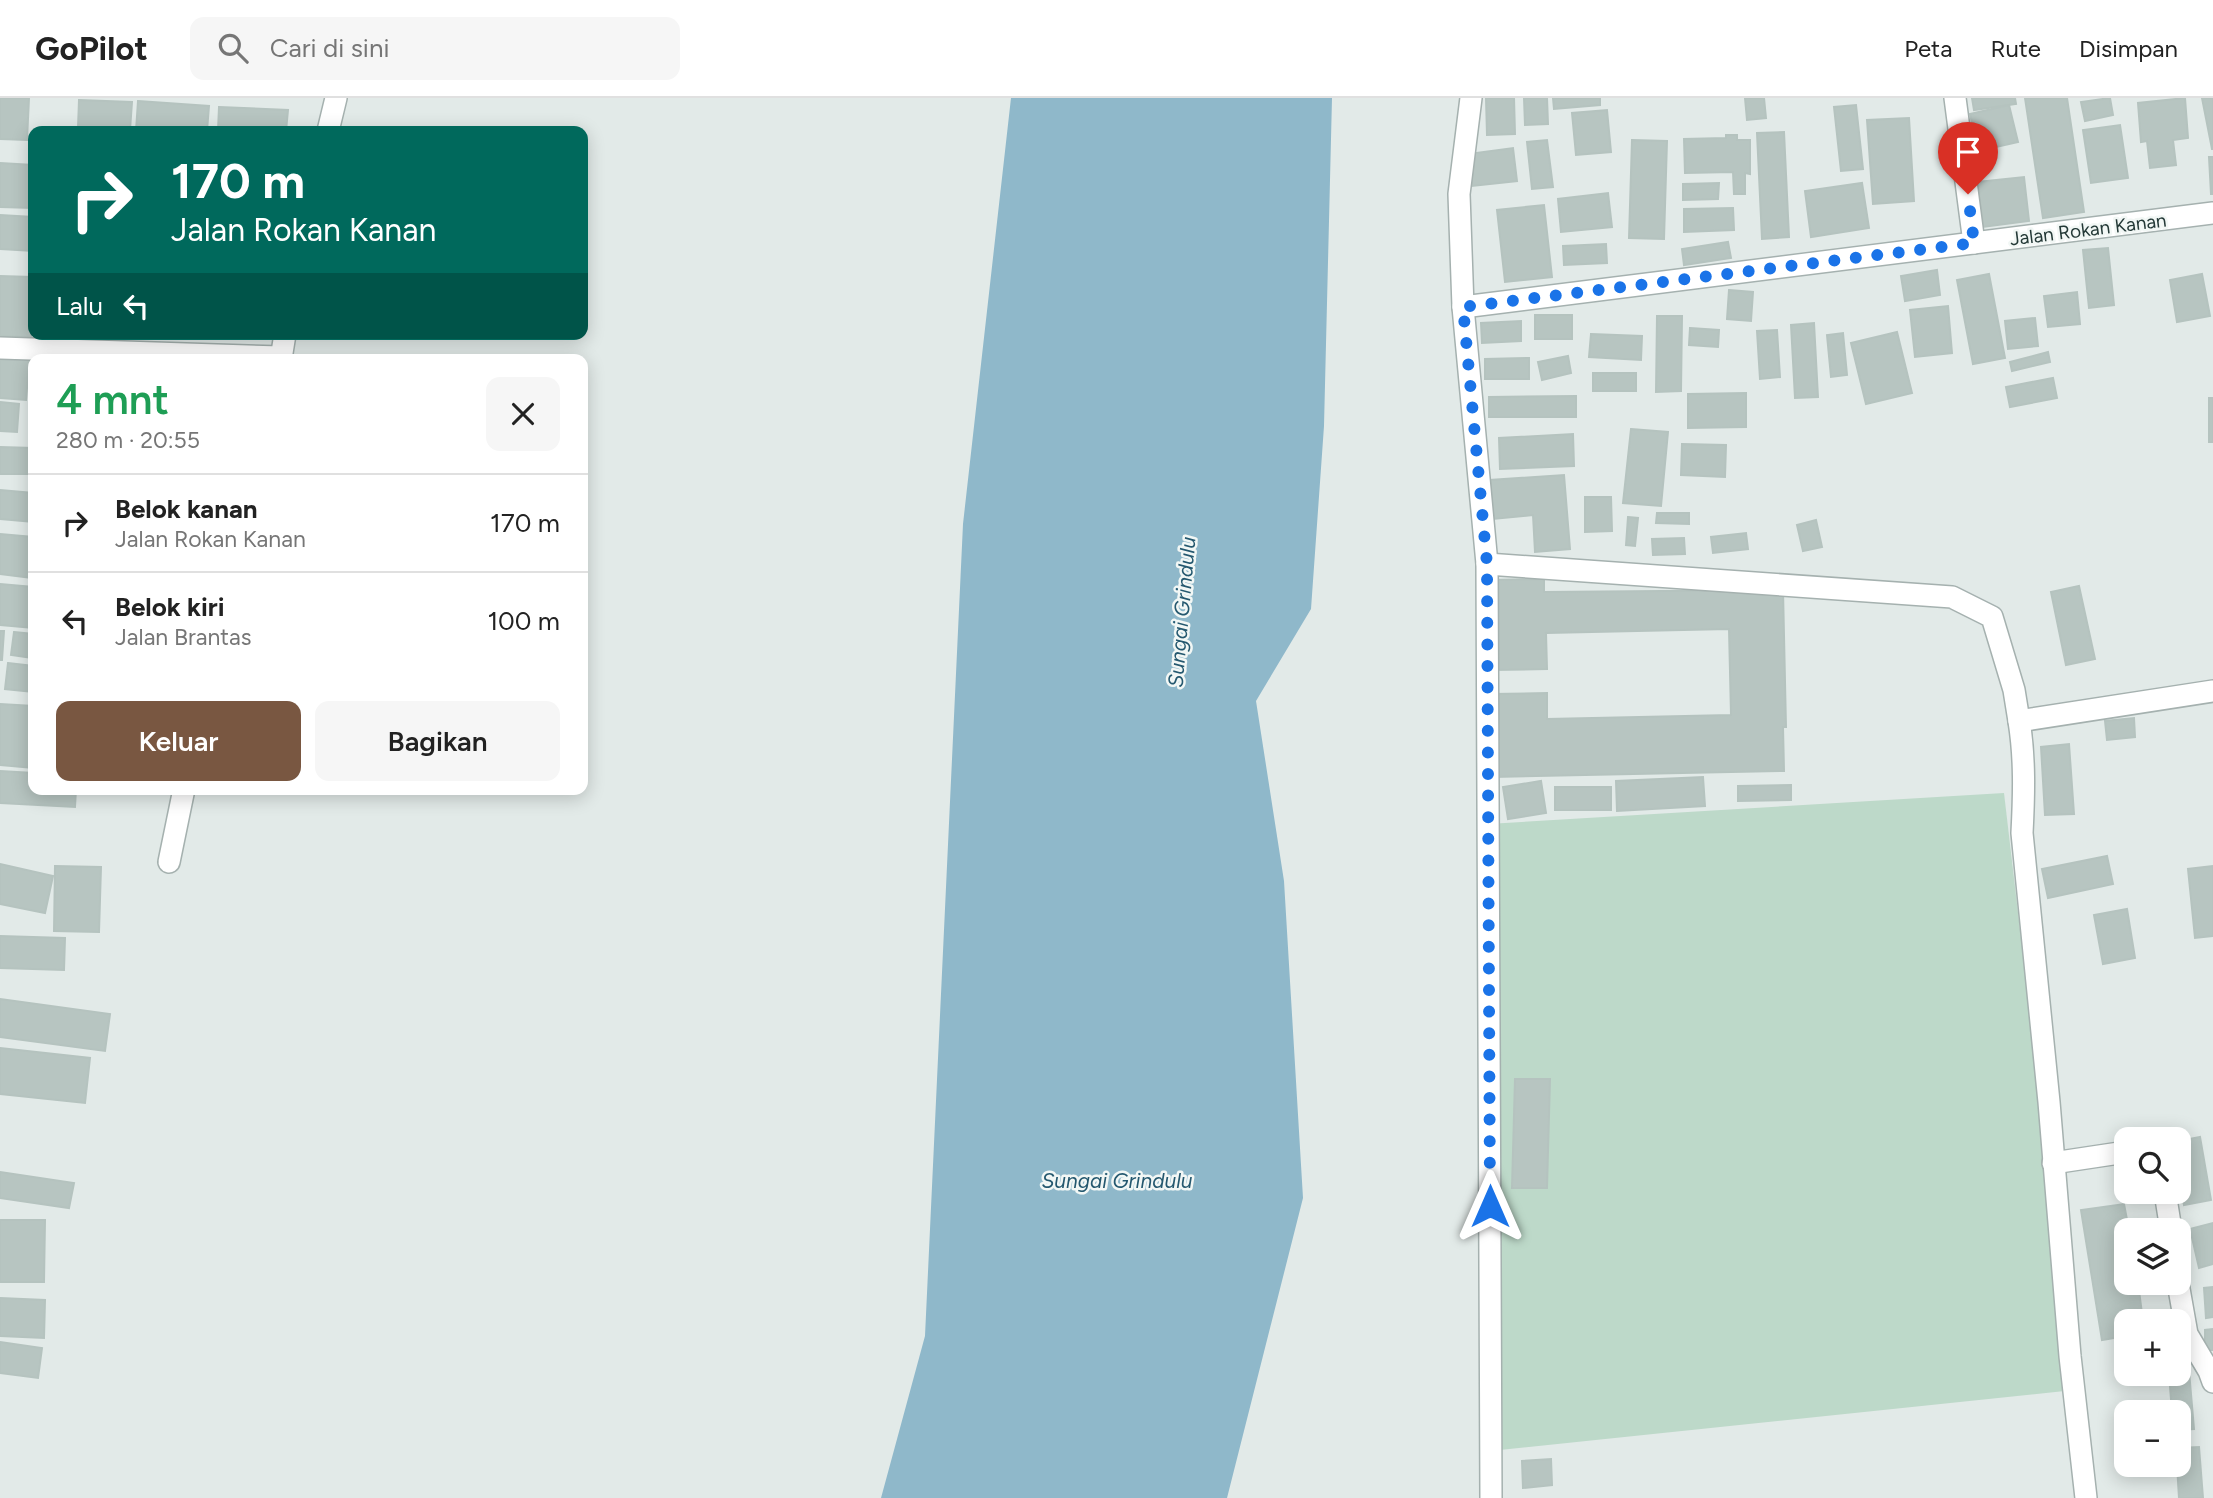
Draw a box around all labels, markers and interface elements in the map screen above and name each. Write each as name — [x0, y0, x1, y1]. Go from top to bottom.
search box — [190, 17, 680, 80]
text: GoPilot — [35, 29, 148, 68]
icon: search — [214, 29, 252, 67]
text: Cari di sini — [270, 32, 389, 64]
text: Peta — [1904, 34, 1952, 63]
text: Rute — [1990, 34, 2041, 63]
text: Disimpan — [2079, 34, 2178, 63]
pin — [1938, 122, 1998, 194]
icon: arrive — [1949, 133, 1987, 171]
text: 170 m — [171, 151, 305, 210]
icon: right — [56, 154, 147, 245]
street label: Jalan Rokan Kanan — [2008, 208, 2168, 251]
text: Jalan Rokan Kanan — [171, 211, 436, 249]
icon: left — [117, 287, 155, 325]
text: Lalu — [56, 290, 103, 322]
text: 4 mnt — [56, 374, 169, 425]
button: close — [486, 377, 560, 451]
text: 280 m · 20:55 — [56, 426, 200, 454]
text: Belok kanan — [115, 493, 258, 525]
icon: right — [56, 504, 94, 542]
text: 170 m — [490, 507, 560, 539]
text: Jalan Rokan Kanan — [115, 525, 306, 553]
water label: Sungai Grindulu — [1162, 535, 1201, 688]
text: Belok kiri — [115, 591, 224, 623]
icon: left — [56, 602, 94, 640]
text: 100 m — [487, 605, 560, 637]
text: Jalan Brantas — [115, 623, 251, 651]
button: Keluar — [56, 701, 301, 781]
button: Bagikan — [315, 701, 560, 781]
map controls — [2114, 1127, 2191, 1477]
button: search — [2114, 1127, 2191, 1204]
water label: Sungai Grindulu — [1041, 1168, 1193, 1193]
position arrow — [1453, 1169, 1527, 1243]
button: layers — [2114, 1218, 2191, 1295]
button: + — [2114, 1309, 2191, 1386]
button: − — [2114, 1400, 2191, 1477]

